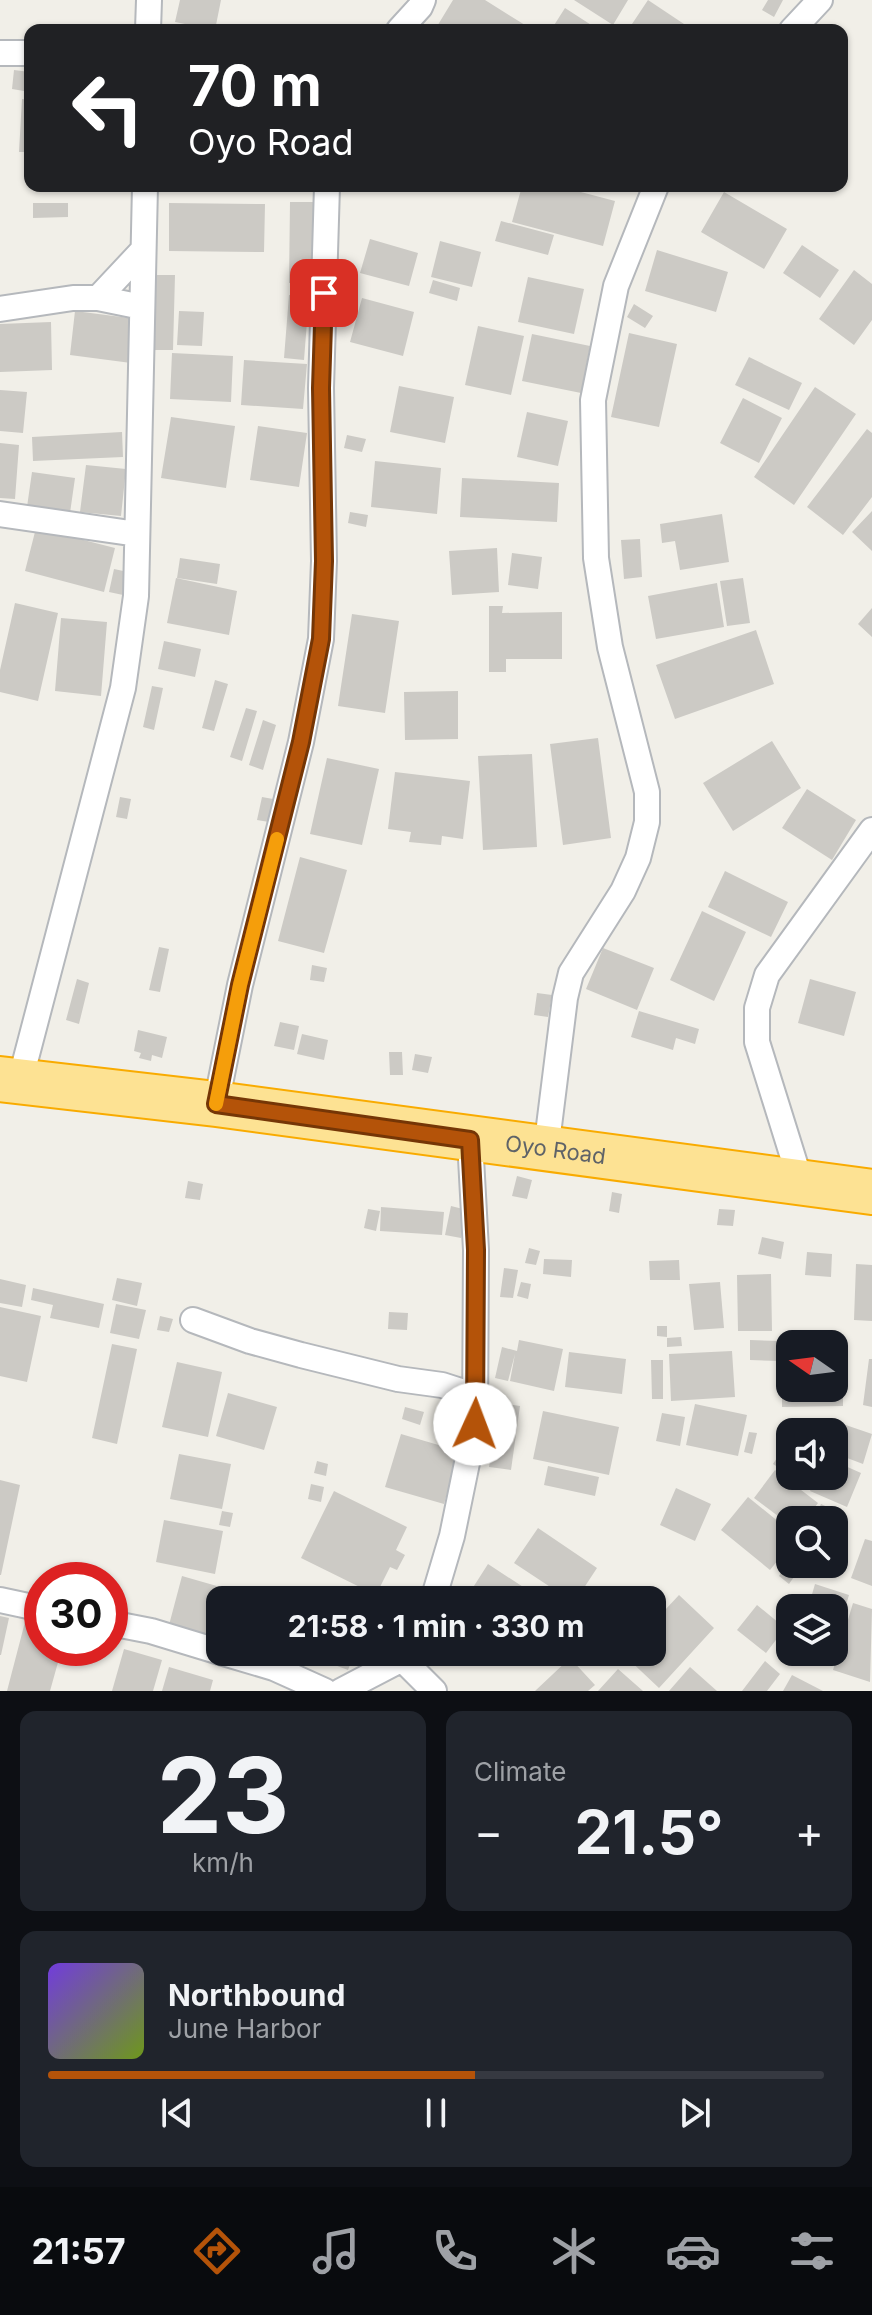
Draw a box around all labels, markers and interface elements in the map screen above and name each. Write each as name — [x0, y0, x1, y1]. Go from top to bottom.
text: 70 m — [188, 52, 322, 120]
icon: left — [56, 56, 160, 160]
text: Oyo Road — [188, 120, 354, 164]
pin — [290, 259, 358, 327]
icon: arrive — [302, 271, 346, 315]
street label: Oyo Road — [504, 1130, 607, 1169]
north arrow — [776, 1330, 848, 1402]
map controls — [776, 1330, 848, 1666]
position arrow — [433, 1382, 517, 1466]
button: sound — [776, 1418, 848, 1490]
button: search — [776, 1506, 848, 1578]
speed limit sign: 30 — [24, 1562, 128, 1666]
button: layers — [776, 1594, 848, 1666]
text: 21:58 · 1 min · 330 m — [288, 1608, 584, 1644]
text: 23 — [157, 1732, 289, 1858]
text: Climate — [474, 1756, 566, 1787]
text: 21.5° — [575, 1796, 723, 1868]
text: − — [474, 1805, 503, 1859]
text: + — [795, 1805, 824, 1859]
text: km/h — [192, 1847, 254, 1878]
text: Northbound — [168, 1977, 345, 2013]
text: June Harbor — [168, 2013, 321, 2044]
icon: previous — [155, 2091, 199, 2135]
icon: pause — [414, 2091, 458, 2135]
icon: next — [673, 2091, 717, 2135]
icon: directions — [189, 2223, 245, 2279]
icon: music — [308, 2223, 364, 2279]
icon: phone — [427, 2223, 483, 2279]
icon: climate — [546, 2223, 602, 2279]
icon: car — [665, 2223, 721, 2279]
icon: filters — [784, 2223, 840, 2279]
text: 21:57 — [32, 2229, 126, 2273]

